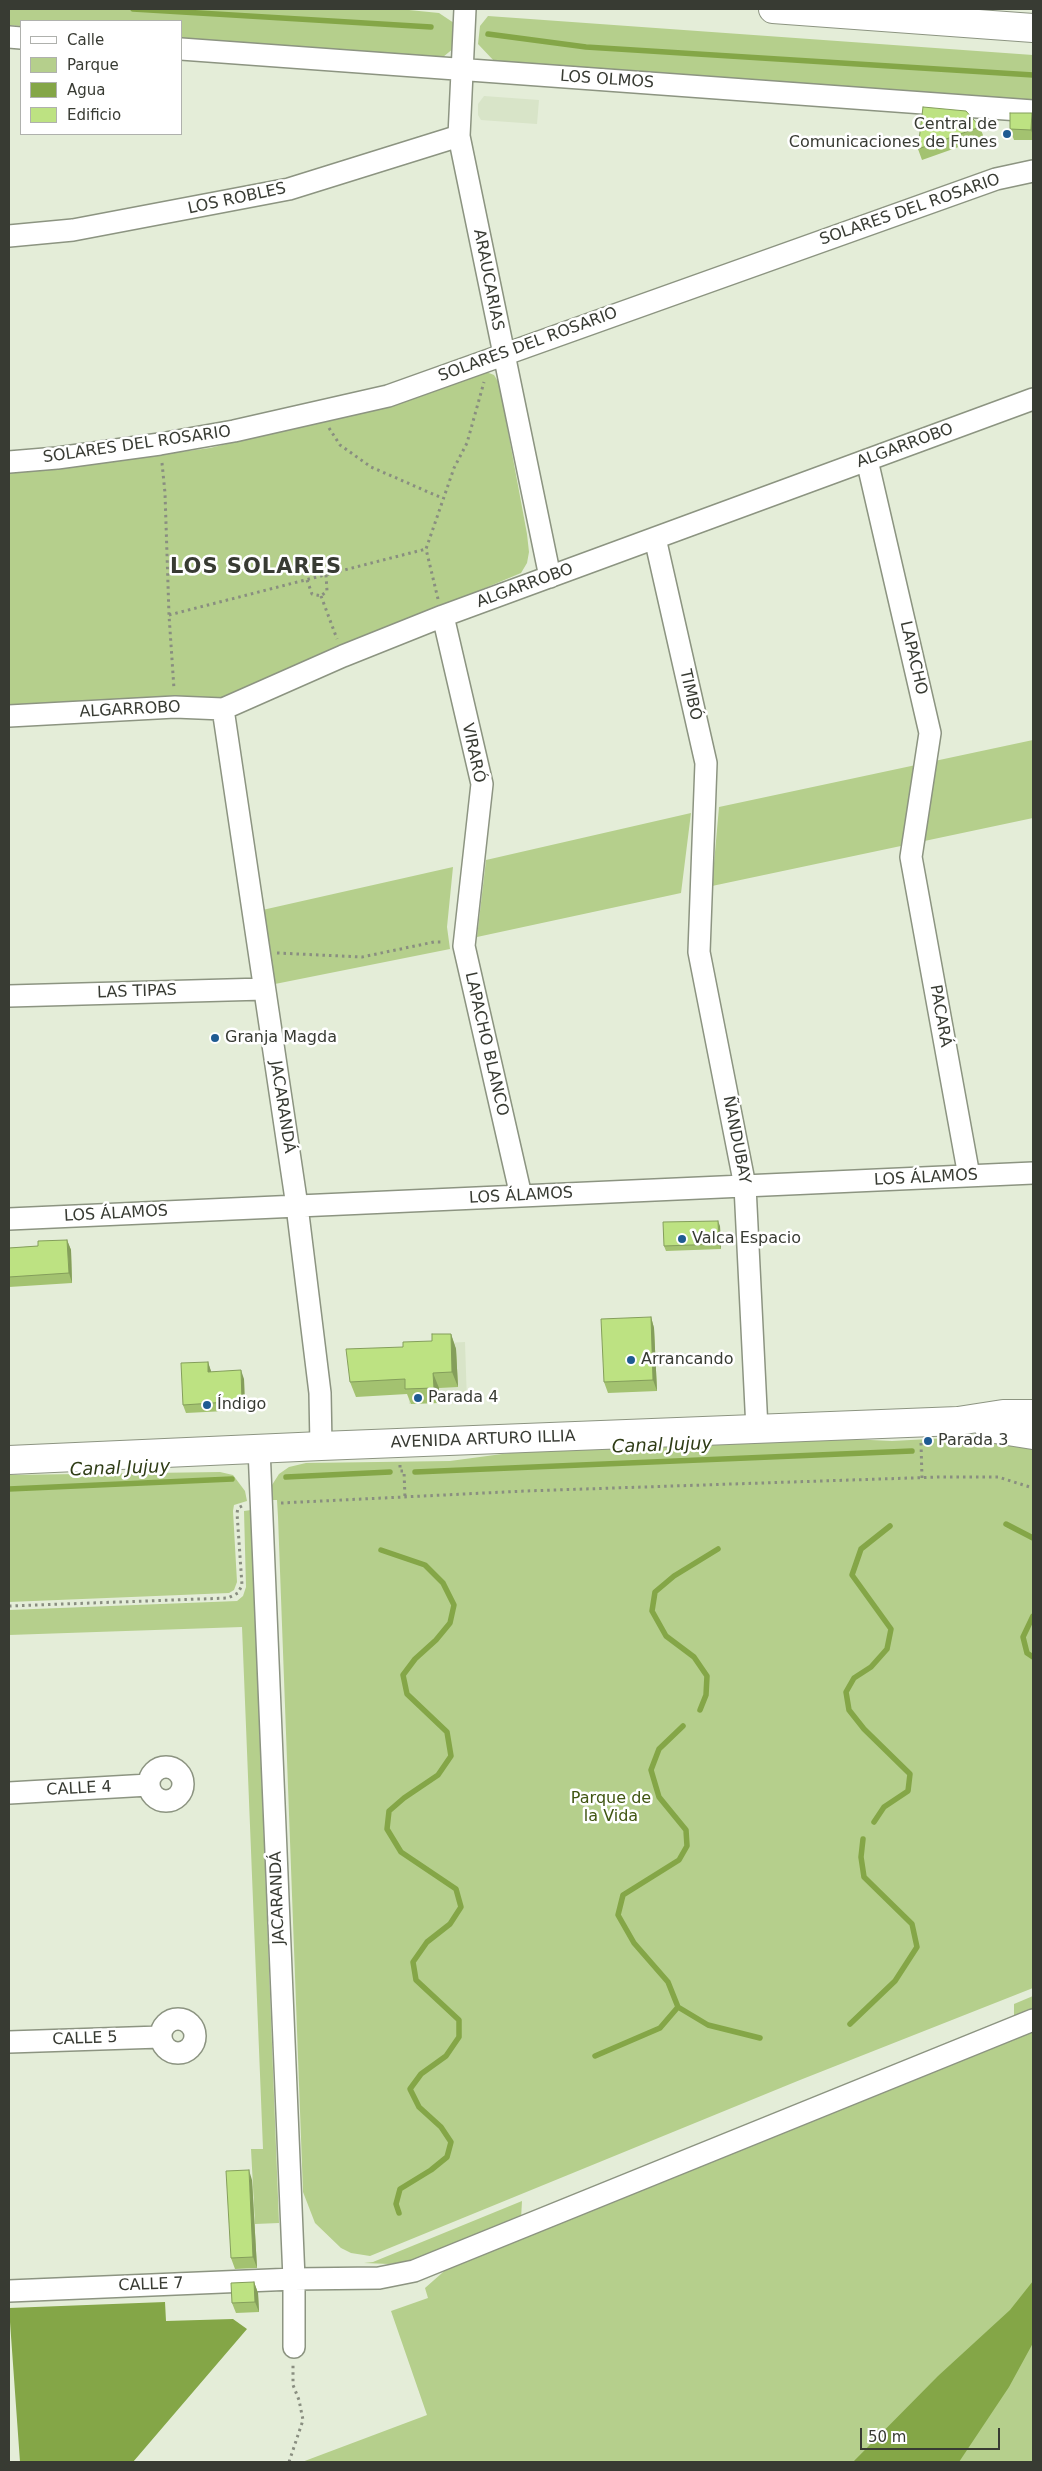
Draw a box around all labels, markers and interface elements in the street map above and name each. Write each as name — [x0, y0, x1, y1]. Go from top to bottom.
legend — [20, 20, 182, 135]
text: Calle — [67, 31, 104, 49]
text: Parque — [67, 56, 119, 74]
street label: LOS OLMOS — [559, 67, 655, 93]
text: Agua — [67, 81, 105, 99]
text: Edificio — [67, 106, 121, 124]
place label: Central de Comunicaciones de Funes — [789, 115, 997, 153]
marker: Central de Comunicaciones de Funes — [1001, 128, 1013, 140]
street label: SOLARES DEL ROSARIO — [817, 170, 1003, 250]
street label: LOS ROBLES — [186, 179, 288, 219]
street label: ARAUCARIAS — [469, 228, 507, 332]
street label: SOLARES DEL ROSARIO — [436, 304, 620, 386]
street label: ALGARROBO — [854, 420, 956, 472]
street label: SOLARES DEL ROSARIO — [42, 422, 232, 468]
district label: LOS SOLARES — [169, 555, 343, 581]
street label: ALGARROBO — [474, 560, 576, 612]
street label: LAPACHO — [895, 619, 931, 697]
street label: TIMBÓ — [675, 668, 705, 722]
street label: ALGARROBO — [79, 698, 181, 722]
street label: VIRARÓ — [457, 721, 489, 785]
street label: LAPACHO BLANCO — [460, 970, 512, 1118]
street label: LAS TIPAS — [97, 981, 177, 1003]
street label: PACARÁ — [925, 983, 955, 1049]
place label: Granja Magda — [225, 1028, 337, 1048]
marker: Granja Magda — [209, 1032, 221, 1044]
street label: JACARANDÁ — [265, 1059, 299, 1155]
street label: ÑANDUBAY — [718, 1094, 754, 1186]
street label: LOS ÁLAMOS — [874, 1166, 978, 1190]
street label: LOS ÁLAMOS — [469, 1184, 573, 1208]
street label: LOS ÁLAMOS — [64, 1202, 168, 1226]
place label: Valca Espacio — [692, 1229, 801, 1249]
marker: Valca Espacio — [676, 1233, 688, 1245]
place label: Arrancando — [641, 1350, 733, 1370]
marker: Arrancando — [625, 1354, 637, 1366]
place label: Parada 4 — [428, 1388, 498, 1408]
marker: Parada 4 — [412, 1392, 424, 1404]
place label: Índigo — [217, 1395, 266, 1415]
marker: Índigo — [201, 1399, 213, 1411]
street label: AVENIDA ARTURO ILLIA — [390, 1427, 576, 1453]
place label: Parada 3 — [938, 1431, 1008, 1451]
water label: Canal Jujuy — [611, 1433, 713, 1459]
marker: Parada 3 — [922, 1435, 934, 1447]
water label: Canal Jujuy — [69, 1456, 171, 1482]
street label: CALLE 4 — [46, 1778, 112, 1800]
park label: Parque de la Vida — [571, 1789, 651, 1827]
street label: JACARANDÁ — [267, 1851, 289, 1945]
street label: CALLE 5 — [52, 2028, 118, 2050]
street label: CALLE 7 — [118, 2274, 184, 2296]
scale bar — [862, 2418, 1002, 2450]
text: 50 m — [868, 2428, 906, 2446]

